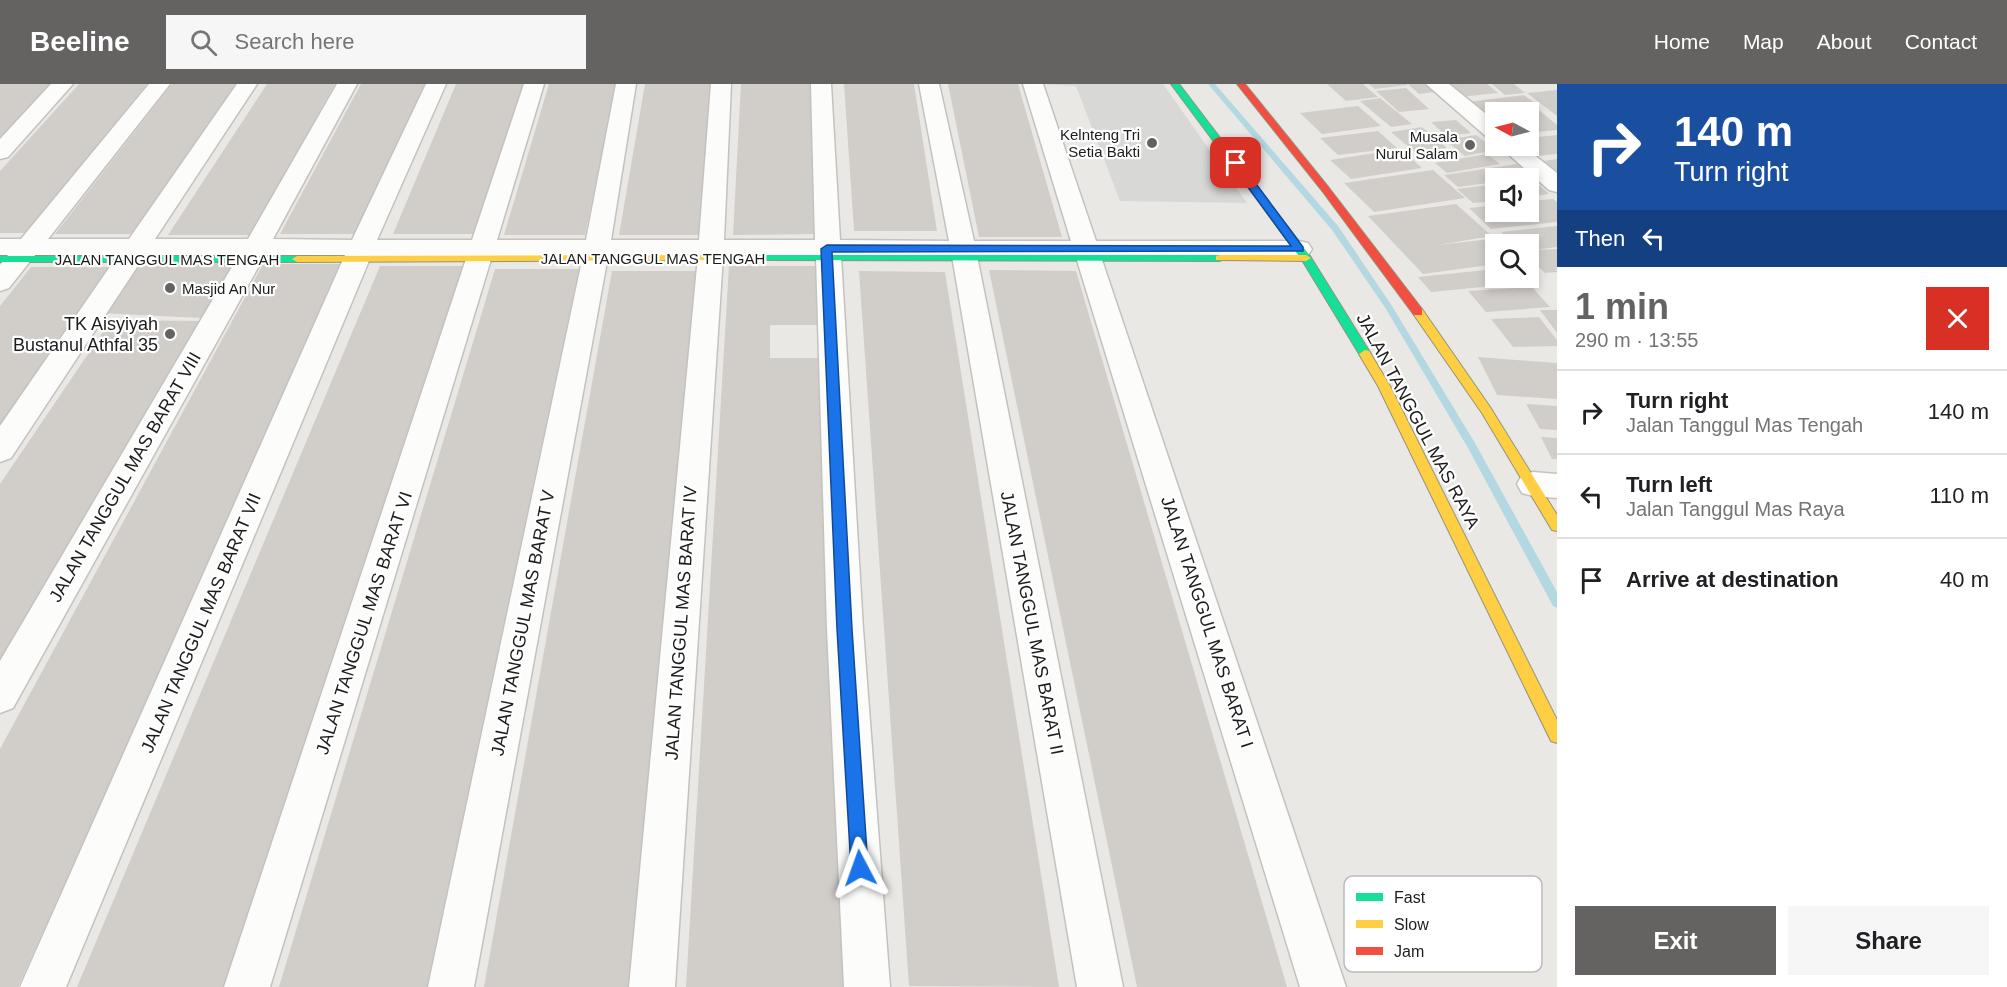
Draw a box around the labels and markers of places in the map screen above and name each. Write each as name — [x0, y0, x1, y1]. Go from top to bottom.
place label: Kelnteng Tri Setia Bakti — [1060, 126, 1140, 160]
place label: Musala Nurul Salam — [1375, 128, 1459, 162]
marker: Kelnteng Tri Setia Bakti — [1145, 136, 1159, 150]
pin — [1210, 137, 1261, 188]
marker: Musala Nurul Salam — [1463, 138, 1477, 152]
place label: Masjid An Nur — [182, 280, 275, 297]
marker: Masjid An Nur — [163, 281, 177, 295]
place label: TK Aisyiyah Bustanul Athfal 35 — [13, 314, 158, 355]
marker: TK Aisyiyah Bustanul Athfal 35 — [163, 327, 177, 341]

